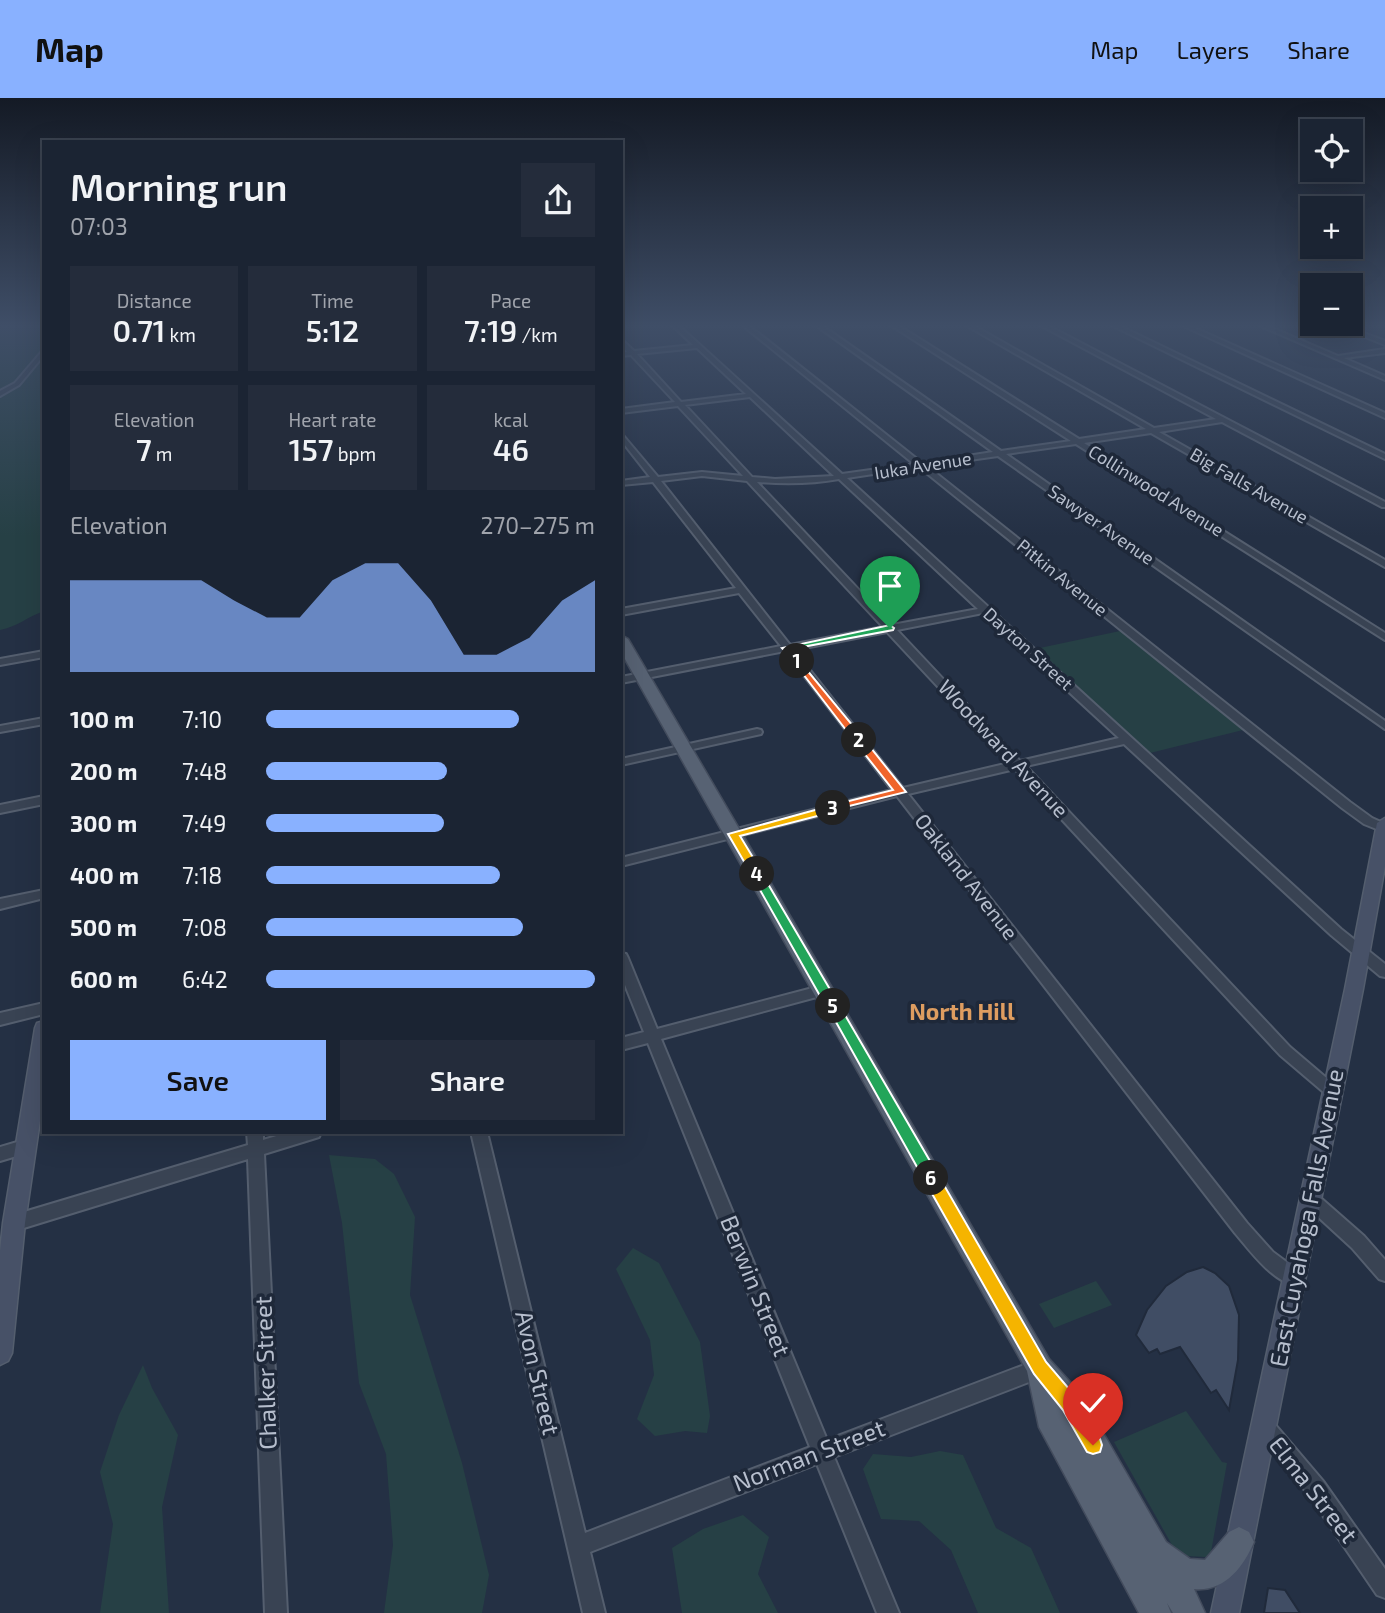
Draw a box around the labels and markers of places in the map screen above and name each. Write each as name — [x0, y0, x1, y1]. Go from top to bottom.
pin — [860, 556, 920, 628]
pin: 1 — [780, 644, 814, 678]
pin: 2 — [842, 722, 876, 758]
pin: 3 — [816, 790, 850, 826]
pin: 4 — [740, 856, 774, 892]
pin: 5 — [816, 988, 850, 1024]
pin: 6 — [914, 1160, 948, 1196]
pin — [1063, 1373, 1123, 1445]

